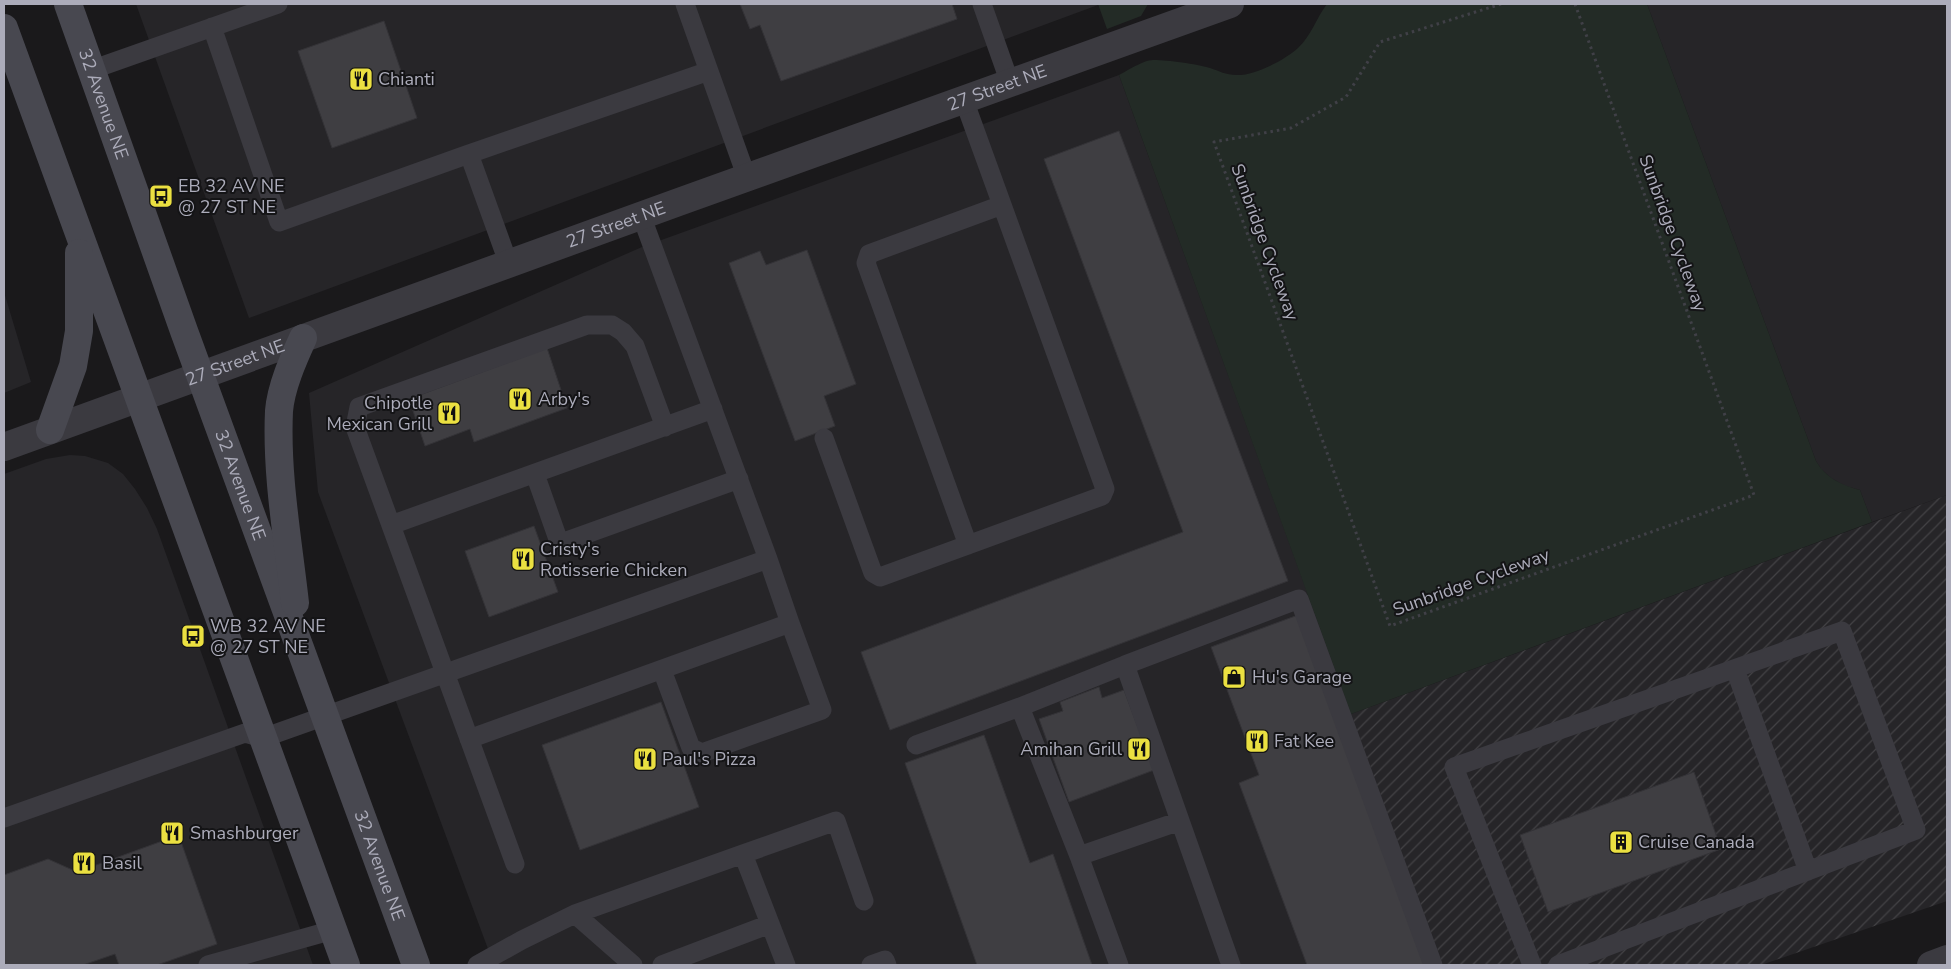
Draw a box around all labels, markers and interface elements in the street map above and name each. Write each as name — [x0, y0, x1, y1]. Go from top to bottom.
street label: 32 Avenue NE — [73, 45, 134, 163]
street label: 27 Street NE — [944, 59, 1050, 117]
restaurant icon: Chianti — [348, 66, 374, 92]
place label: Chianti — [378, 67, 435, 91]
street label: Sunbridge Cycleway — [1633, 151, 1713, 315]
street label: Sunbridge Cycleway — [1225, 160, 1305, 324]
place label: EB 32 AV NE @ 27 ST NE — [178, 174, 285, 219]
bus stop icon: EB 32 AV NE @ 27 ST NE — [148, 183, 174, 209]
street label: 27 Street NE — [563, 196, 669, 254]
street label: 27 Street NE — [182, 333, 288, 392]
restaurant icon: Arby's — [507, 386, 533, 412]
place label: Arby's — [538, 387, 590, 411]
place label: Chipotle Mexican Grill — [326, 391, 433, 436]
restaurant icon: Chipotle Mexican Grill — [436, 400, 462, 426]
street label: 32 Avenue NE — [209, 426, 272, 544]
place label: Cristy's Rotisserie Chicken — [540, 537, 687, 582]
street label: Sunbridge Cycleway — [1389, 542, 1553, 622]
restaurant icon: Cristy's Rotisserie Chicken — [510, 546, 536, 572]
place label: WB 32 AV NE @ 27 ST NE — [210, 614, 326, 659]
bus stop icon: WB 32 AV NE @ 27 ST NE — [180, 623, 206, 649]
shop icon: Hu's Garage — [1221, 664, 1247, 690]
place label: Hu's Garage — [1252, 665, 1352, 689]
restaurant icon: Fat Kee — [1244, 728, 1270, 754]
place label: Fat Kee — [1274, 729, 1334, 753]
restaurant icon: Amihan Grill — [1126, 736, 1152, 762]
place label: Amihan Grill — [1020, 737, 1123, 761]
restaurant icon: Paul's Pizza — [632, 746, 658, 772]
place label: Paul's Pizza — [662, 747, 756, 771]
street label: 32 Avenue NE — [348, 807, 411, 924]
restaurant icon: Smashburger — [159, 820, 185, 846]
place label: Smashburger — [190, 821, 299, 845]
building icon: Cruise Canada — [1608, 829, 1634, 855]
place label: Cruise Canada — [1638, 830, 1755, 854]
restaurant icon: Basil — [71, 850, 97, 876]
place label: Basil — [102, 851, 143, 875]

